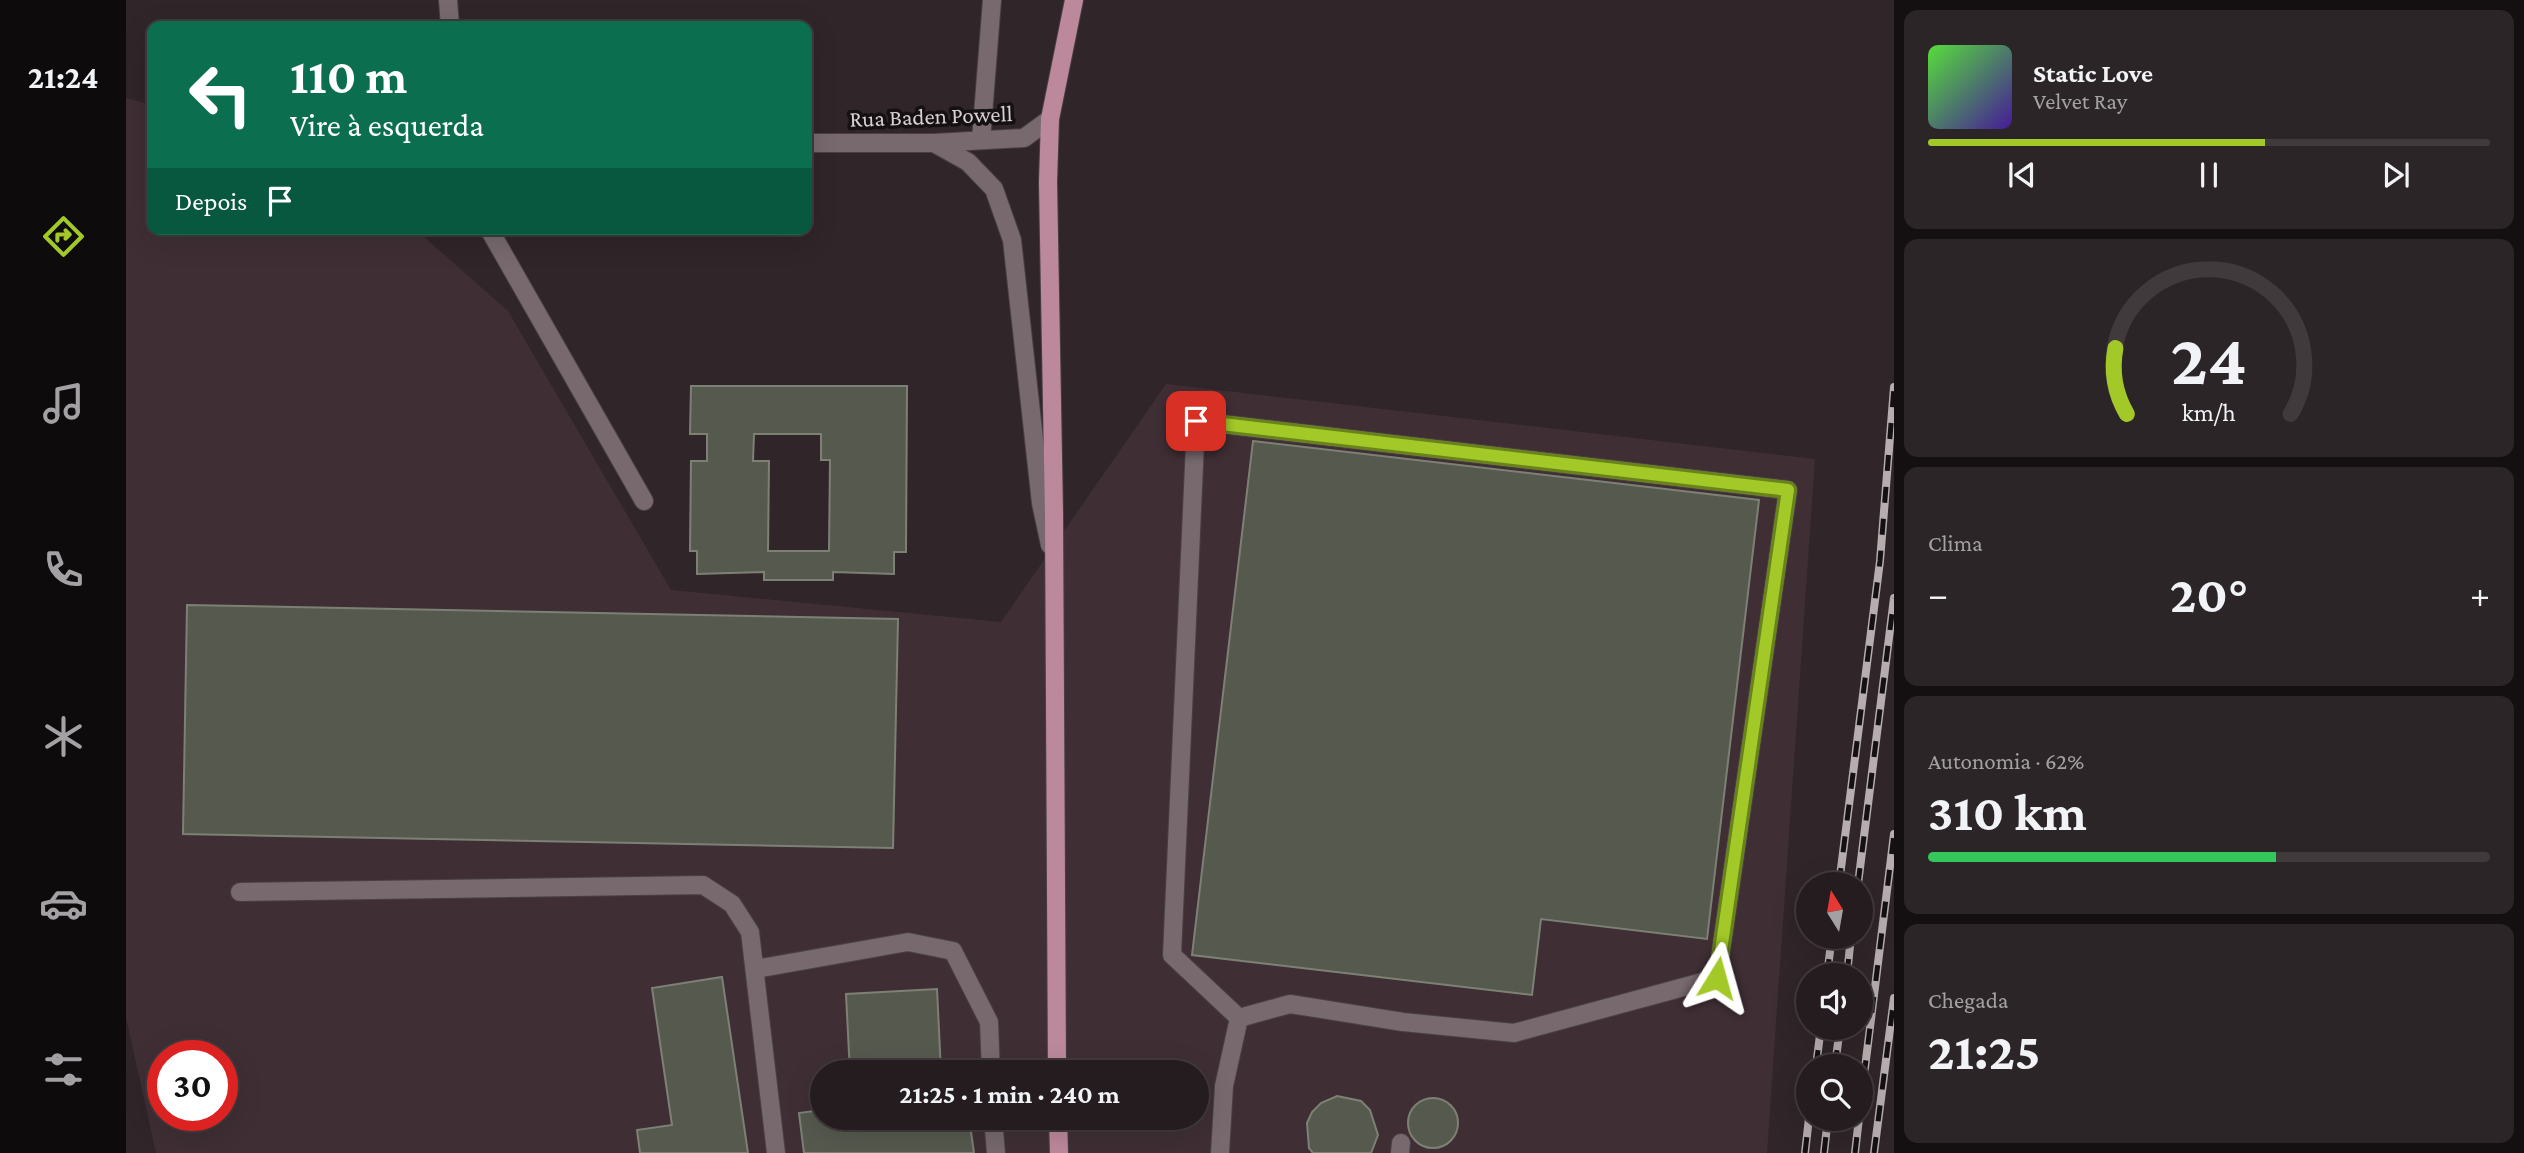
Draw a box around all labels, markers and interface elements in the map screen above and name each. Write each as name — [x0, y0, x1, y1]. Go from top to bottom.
icon: left — [175, 49, 266, 140]
text: 110 m — [290, 49, 407, 104]
text: 21:24 — [28, 59, 98, 95]
text: Static Love — [2033, 59, 2153, 88]
text: Velvet Ray — [2033, 88, 2127, 114]
street label: Rua Baden Powell — [849, 100, 1013, 132]
text: Vire à esquerda — [290, 107, 484, 143]
icon: previous — [2003, 156, 2041, 194]
icon: pause — [2190, 156, 2228, 194]
icon: next — [2377, 156, 2415, 194]
icon: arrive — [261, 182, 299, 220]
text: Depois — [175, 187, 247, 216]
icon: directions — [39, 212, 88, 261]
text: 24 — [2171, 319, 2247, 400]
icon: music — [39, 379, 88, 428]
pin — [1166, 391, 1226, 451]
text: km/h — [2182, 399, 2236, 426]
icon: arrive — [1177, 402, 1215, 440]
text: Clima — [1928, 530, 1983, 556]
icon: phone — [39, 545, 88, 594]
text: 20° — [2170, 565, 2248, 623]
text: − — [1928, 573, 1948, 615]
text: + — [2470, 573, 2490, 615]
icon: climate — [39, 712, 88, 761]
text: Autonomia · 62% — [1928, 748, 2084, 774]
text: 310 km — [1928, 783, 2087, 841]
north arrow — [1796, 872, 1872, 948]
map controls — [1796, 872, 1873, 1131]
icon: car — [39, 879, 88, 928]
position arrow — [1680, 941, 1754, 1015]
button: sound — [1796, 963, 1873, 1040]
text: Chegada — [1928, 987, 2008, 1013]
text: 21:25 — [1928, 1022, 2040, 1080]
speed limit sign: 30 — [147, 1040, 238, 1131]
icon: filters — [39, 1045, 88, 1094]
button: search — [1796, 1054, 1873, 1131]
text: 21:25 · 1 min · 240 m — [899, 1080, 1120, 1109]

